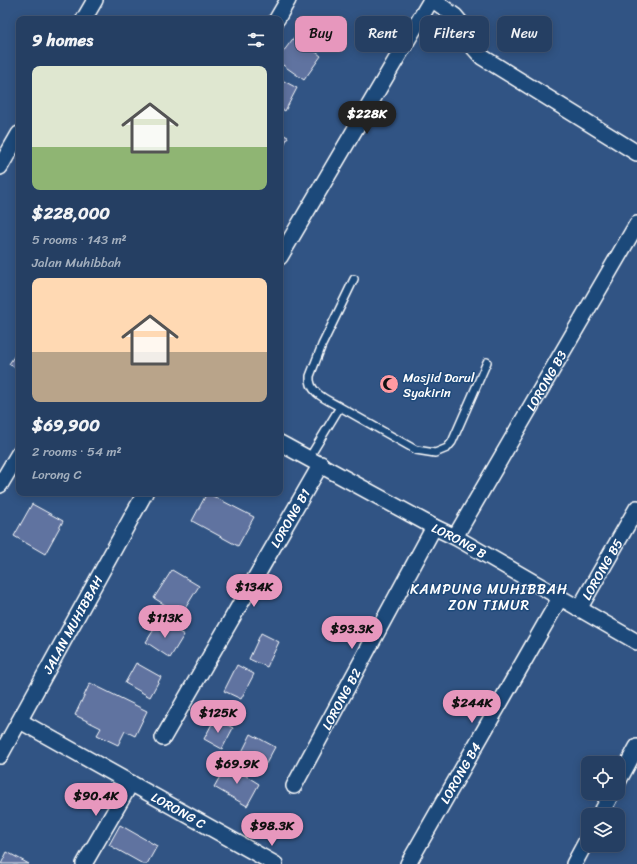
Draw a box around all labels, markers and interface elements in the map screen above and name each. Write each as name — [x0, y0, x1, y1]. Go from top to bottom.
chip: Buy — [295, 16, 347, 52]
chip: Rent — [355, 16, 412, 52]
chip: Filters — [420, 16, 489, 52]
chip: New — [497, 16, 552, 52]
text: 9 homes — [32, 25, 93, 55]
icon: filters — [245, 29, 267, 51]
icon: home — [114, 92, 186, 164]
pin: $228K — [339, 101, 395, 135]
text: $228K — [347, 102, 387, 125]
text: $228,000 — [32, 198, 110, 228]
text: 5 rooms · 143 m² — [32, 228, 127, 251]
text: Jalan Muhibbah — [32, 251, 121, 274]
icon: home — [114, 304, 186, 376]
street label: LORONG B3 — [520, 346, 573, 415]
place label: Masjid Darul Syakirin — [403, 366, 475, 404]
mosque icon: Masjid Darul Syakirin — [378, 373, 400, 395]
text: $69,900 — [32, 410, 100, 440]
text: 2 rooms · 54 m² — [32, 440, 122, 463]
text: Lorong C — [32, 463, 82, 486]
street label: LORONG B1 — [264, 484, 317, 552]
street label: LORONG B — [428, 517, 491, 565]
street label: LORONG B5 — [576, 534, 629, 604]
street label: JALAN MUHIBBAH — [36, 571, 110, 679]
pin: $134K — [226, 574, 282, 608]
text: $134K — [235, 575, 273, 598]
district label: KAMPUNG MUHIBBAH ZON TIMUR — [410, 577, 568, 618]
pin: $113K — [137, 605, 193, 639]
text: $113K — [148, 606, 182, 629]
pin: $93.3K — [319, 616, 385, 650]
text: $93.3K — [331, 617, 373, 640]
street label: LORONG B2 — [315, 664, 368, 734]
pin: $244K — [444, 690, 500, 724]
text: $244K — [452, 691, 492, 714]
pin: $125K — [190, 700, 246, 734]
text: $125K — [199, 701, 237, 724]
street label: LORONG B4 — [434, 738, 487, 808]
pin: $69.9K — [204, 751, 270, 785]
text: $69.9K — [215, 752, 259, 775]
map controls — [581, 756, 625, 852]
button: locate — [581, 756, 625, 800]
pin: $90.4K — [63, 783, 129, 817]
text: $90.4K — [74, 784, 118, 807]
street label: LORONG C — [147, 786, 210, 835]
button: layers — [581, 808, 625, 852]
pin: $98.3K — [239, 813, 305, 847]
text: $98.3K — [250, 814, 294, 837]

